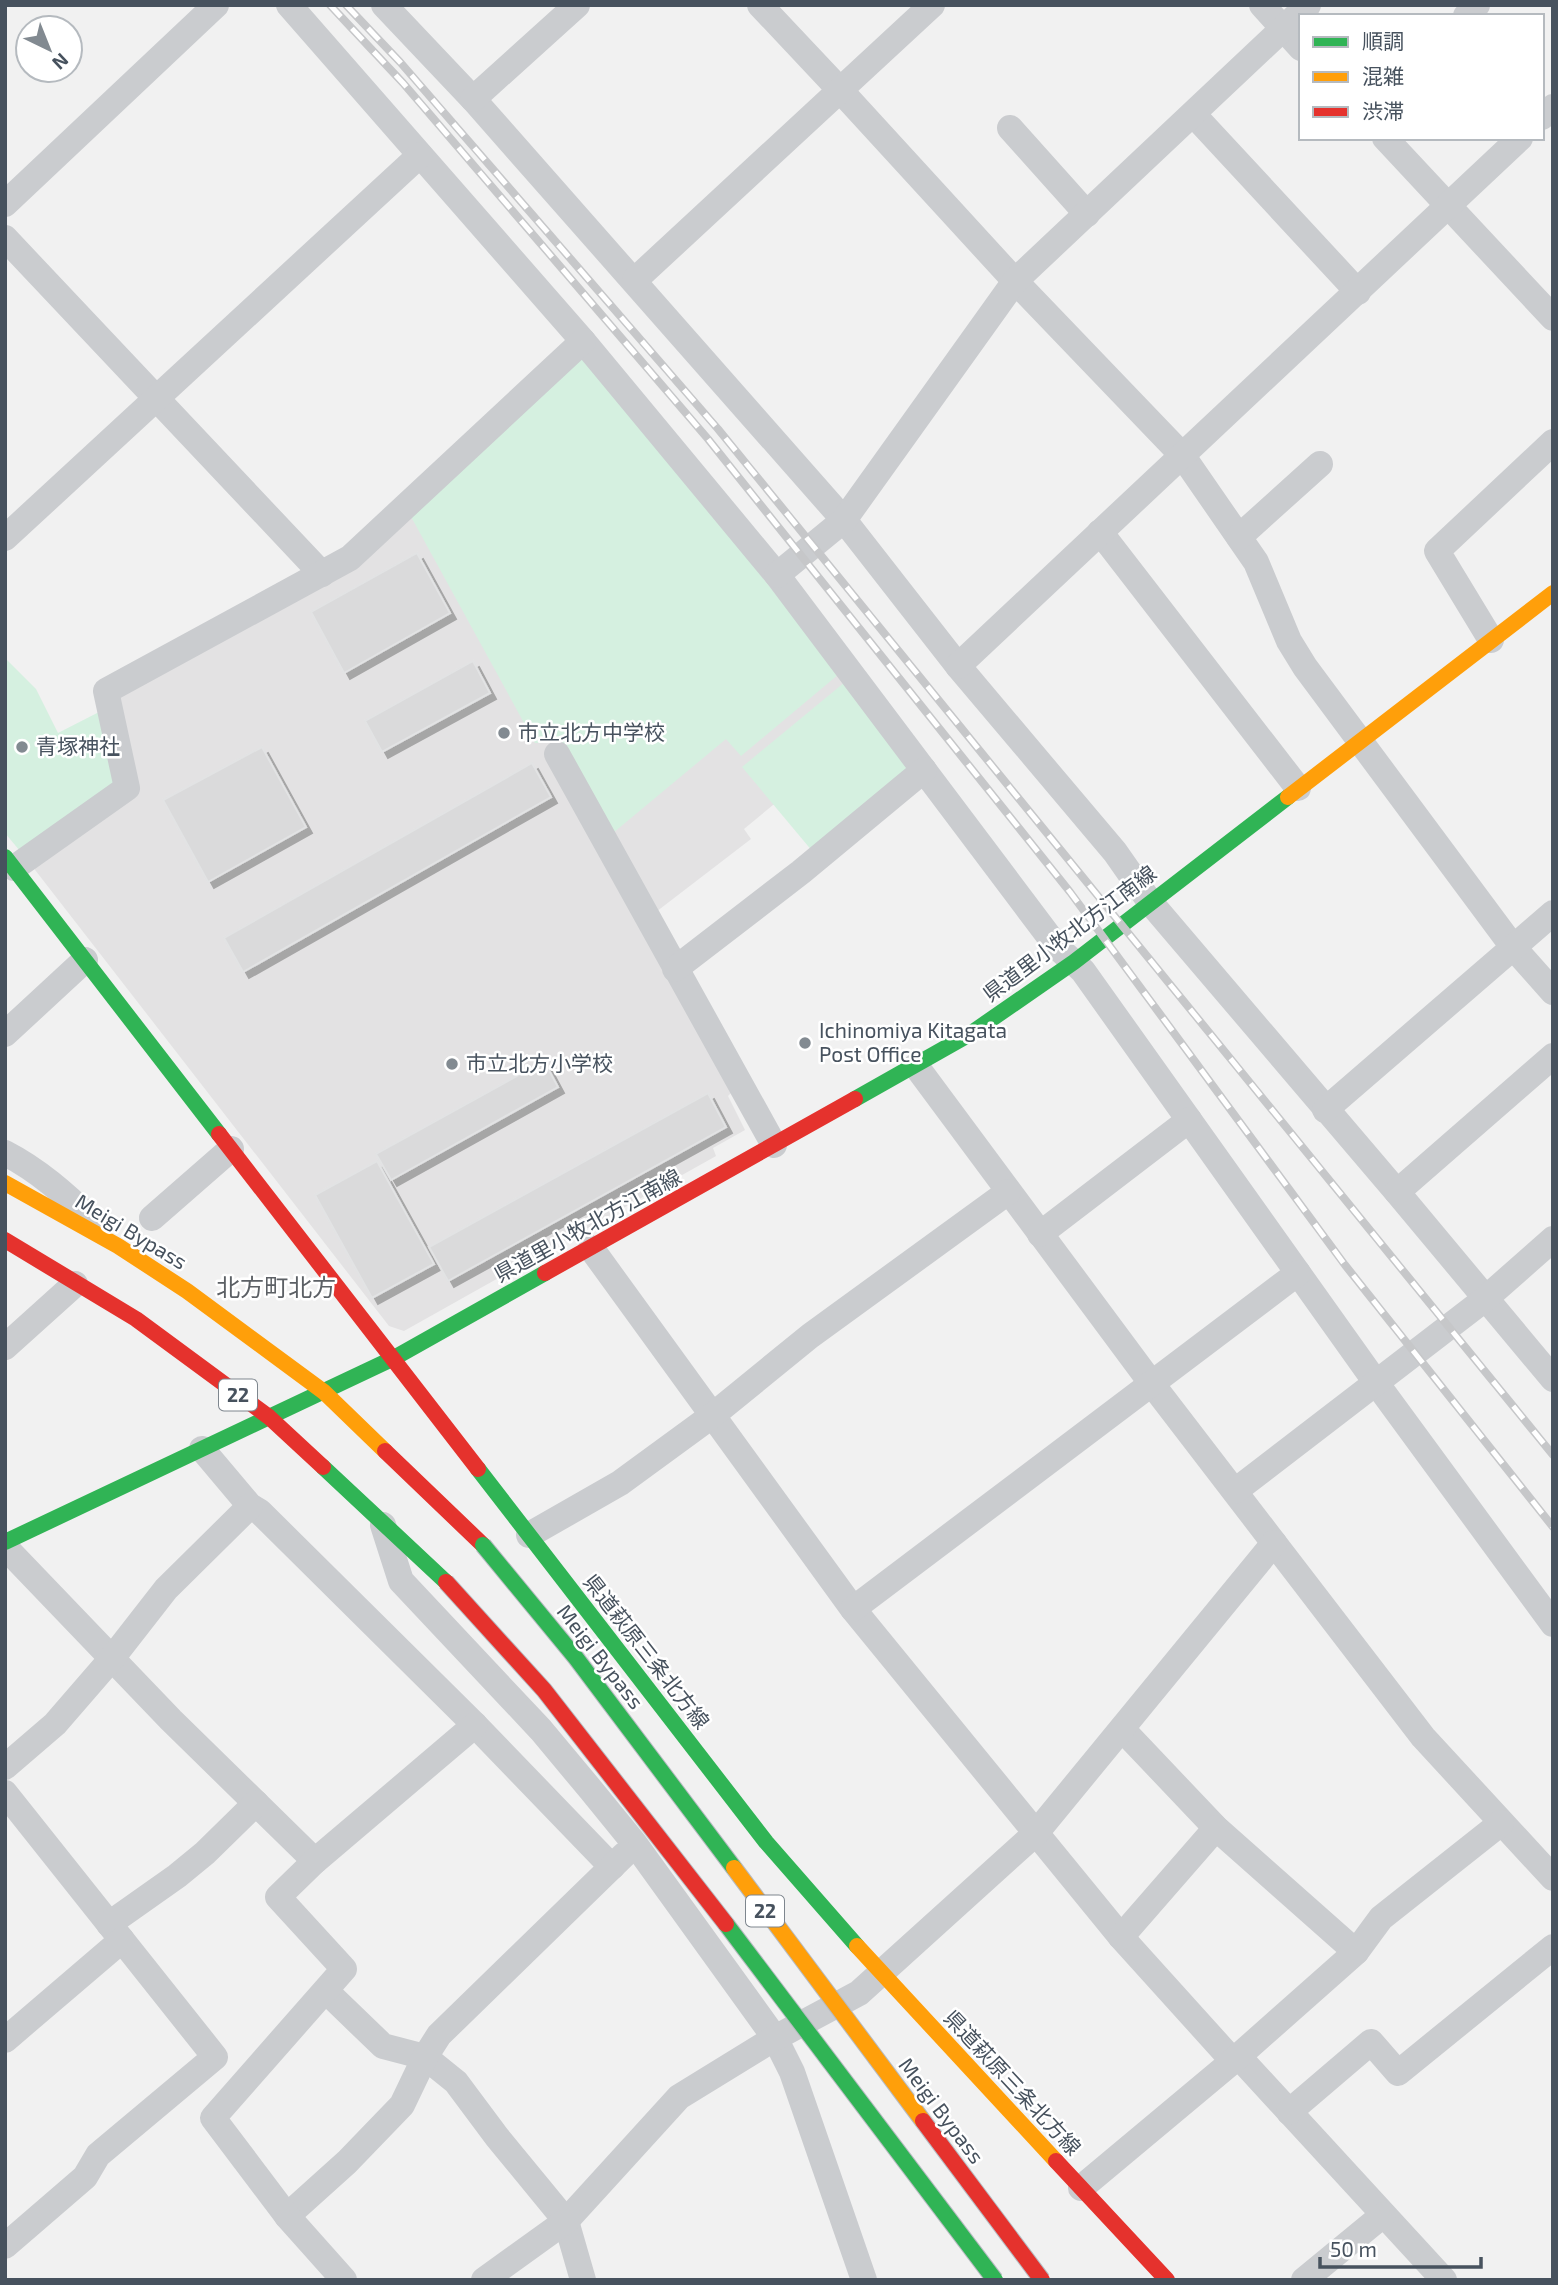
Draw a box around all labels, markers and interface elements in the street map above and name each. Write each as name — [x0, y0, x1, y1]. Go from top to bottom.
north arrow — [14, 14, 84, 84]
legend — [1299, 14, 1544, 140]
text: 順調 — [1362, 28, 1404, 53]
text: N — [48, 49, 74, 75]
text: 混雑 — [1362, 63, 1404, 88]
text: 渋滞 — [1362, 98, 1404, 123]
place label: 市立北方中学校 — [518, 719, 665, 744]
marker: 市立北方中学校 — [496, 725, 512, 741]
place label: 青塚神社 — [36, 733, 120, 758]
marker: 青塚神社 — [14, 739, 30, 755]
street label: 県道里小牧北方江南線 — [978, 860, 1160, 1006]
place label: Ichinomiya Kitagata Post Office — [819, 1017, 1007, 1066]
marker: Ichinomiya Kitagata Post Office — [797, 1035, 813, 1051]
place label: 市立北方小学校 — [466, 1050, 613, 1075]
marker: 市立北方小学校 — [444, 1056, 460, 1072]
street label: 県道里小牧北方江南線 — [489, 1163, 685, 1287]
street label: Meigi Bypass — [71, 1188, 192, 1274]
district label: 北方町北方 — [216, 1272, 336, 1301]
road number: 22 — [219, 1380, 257, 1410]
street label: 県道萩原三条北方線 — [579, 1569, 715, 1733]
street label: Meigi Bypass — [553, 1599, 650, 1713]
road number: 22 — [746, 1896, 784, 1926]
street label: 県道萩原三条北方線 — [940, 2004, 1087, 2160]
street label: Meigi Bypass — [894, 2052, 990, 2168]
scale bar — [1320, 2226, 1481, 2270]
text: 50 m — [1330, 2236, 1377, 2261]

